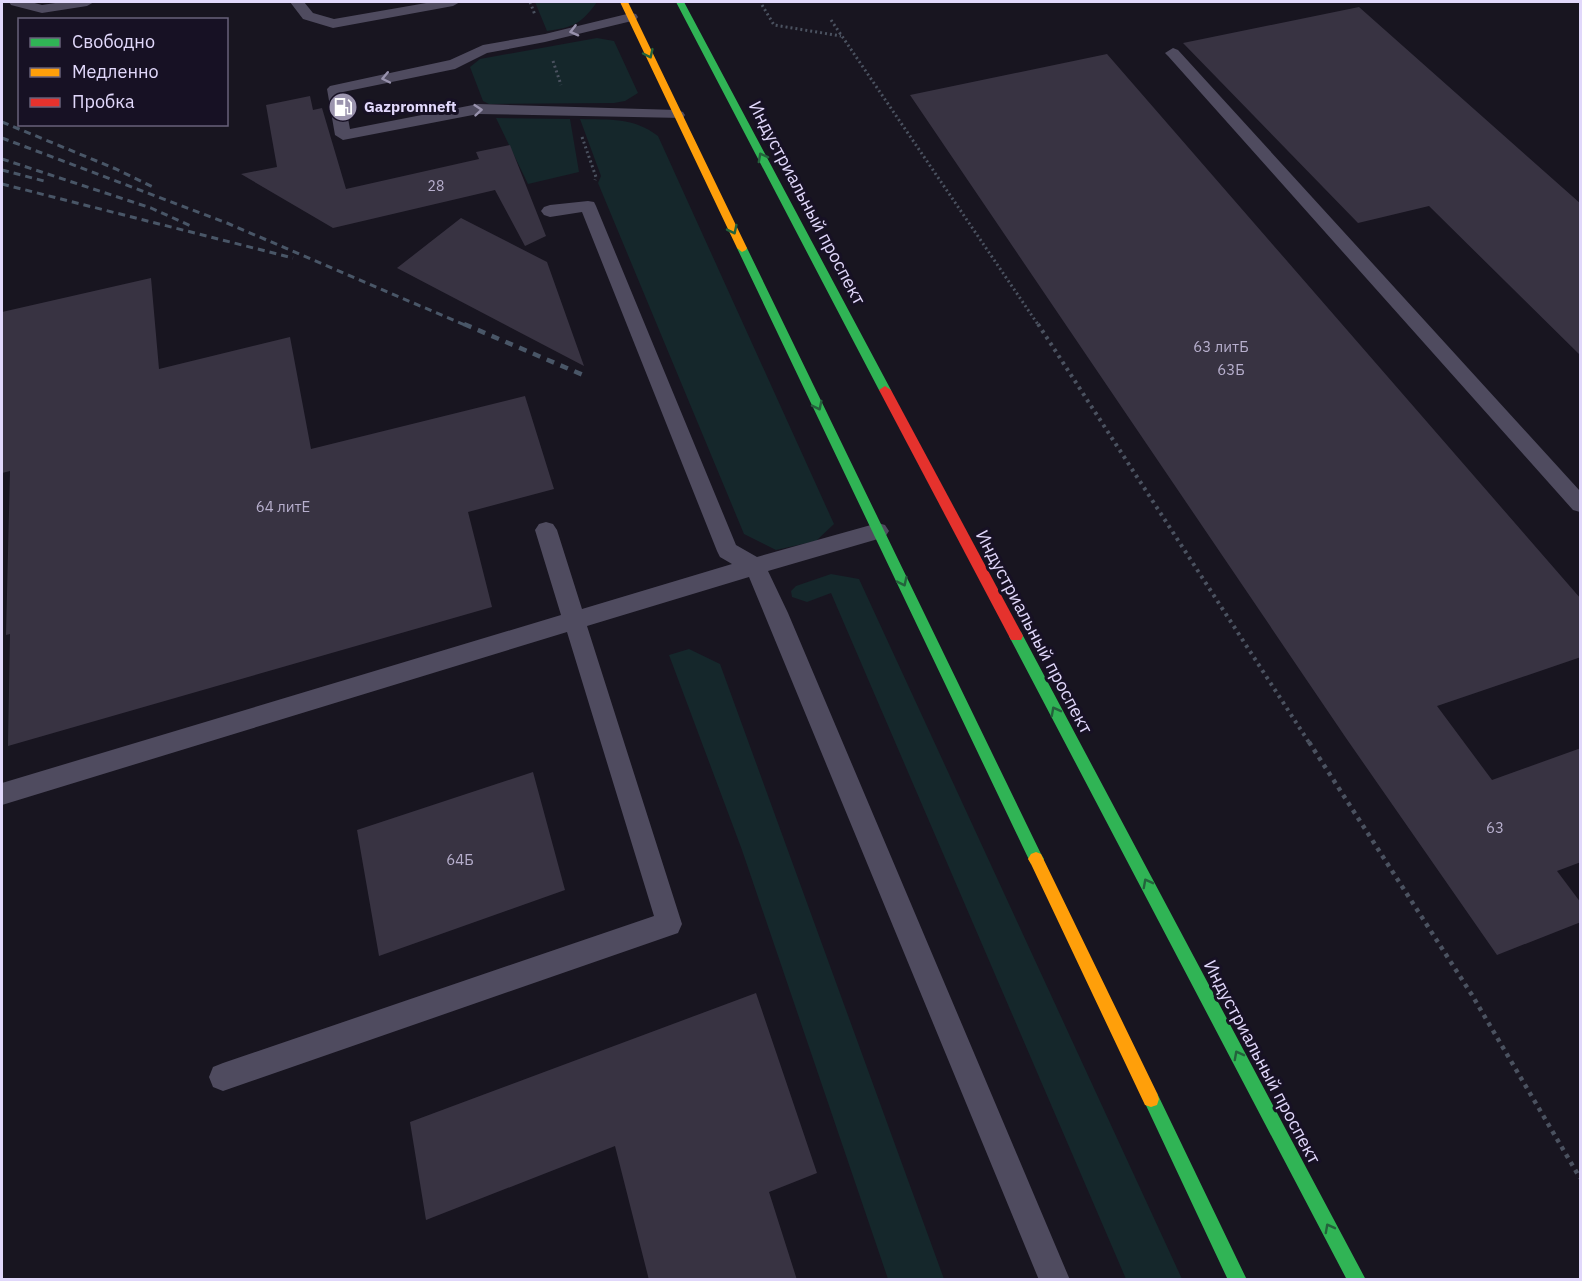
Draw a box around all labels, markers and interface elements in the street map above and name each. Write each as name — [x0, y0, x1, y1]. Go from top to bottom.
legend — [18, 18, 228, 126]
one-way arrow — [570, 23, 580, 36]
text: Свободно — [72, 30, 155, 53]
one-way arrow — [641, 48, 653, 59]
text: Медленно — [72, 60, 159, 83]
one-way arrow — [382, 71, 392, 84]
text: Пробка — [72, 90, 135, 113]
fuel station icon: Gazpromneft — [327, 91, 359, 123]
place label: Gazpromneft — [364, 97, 457, 116]
street label: Индустриальный проспект — [744, 97, 871, 309]
one-way arrow — [473, 104, 482, 117]
one-way arrow — [758, 153, 769, 164]
house number: 28 — [428, 177, 444, 195]
one-way arrow — [725, 224, 737, 235]
house number: 63 литБ — [1193, 337, 1249, 356]
house number: 63Б — [1217, 360, 1245, 379]
one-way arrow — [810, 399, 822, 410]
house number: 64 литЕ — [256, 497, 310, 516]
street label: Индустриальный проспект — [971, 526, 1098, 738]
one-way arrow — [895, 575, 907, 586]
one-way arrow — [1051, 707, 1062, 717]
house number: 63 — [1486, 818, 1504, 837]
house number: 64Б — [446, 850, 474, 869]
one-way arrow — [1142, 878, 1154, 889]
street label: Индустриальный проспект — [1199, 956, 1326, 1168]
one-way arrow — [1234, 1051, 1245, 1062]
one-way arrow — [1325, 1224, 1336, 1234]

